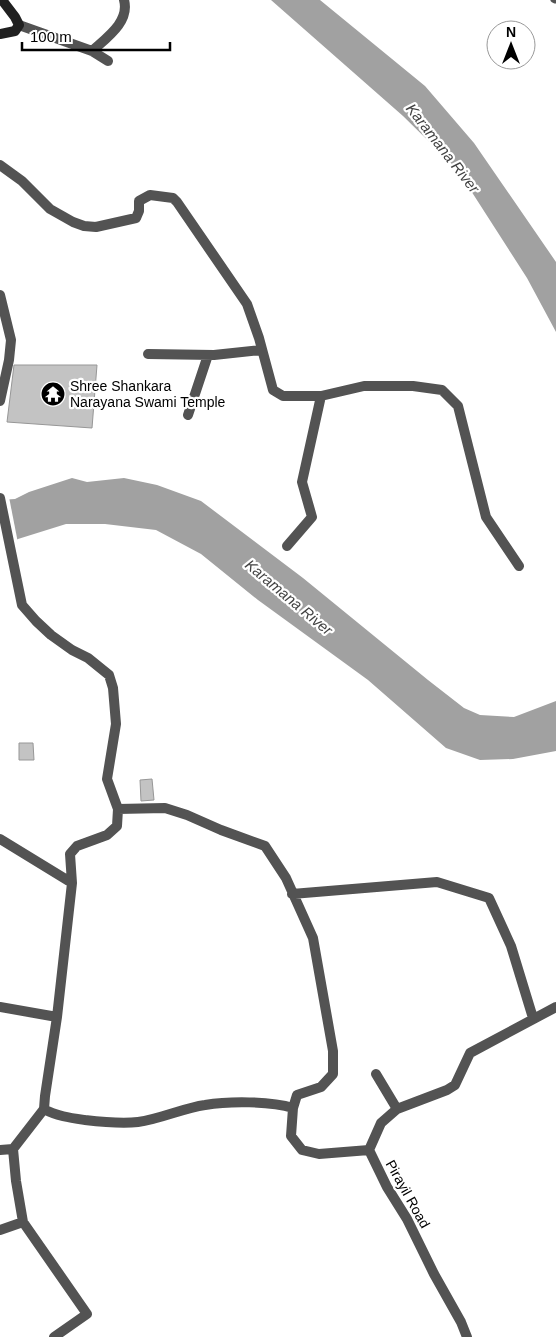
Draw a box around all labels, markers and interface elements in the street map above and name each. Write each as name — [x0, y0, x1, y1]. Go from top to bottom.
scale bar — [22, 20, 170, 52]
north arrow — [486, 20, 536, 70]
text: N — [506, 24, 516, 40]
text: 100 m — [30, 28, 72, 45]
water label: Karamana River — [403, 100, 484, 197]
place label: Shree Shankara Narayana Swami Temple — [70, 378, 226, 410]
temple icon: Shree Shankara Narayana Swami Temple — [40, 381, 66, 407]
water label: Karamana River — [242, 556, 337, 639]
street label: Pirayil Road — [383, 1157, 433, 1231]

